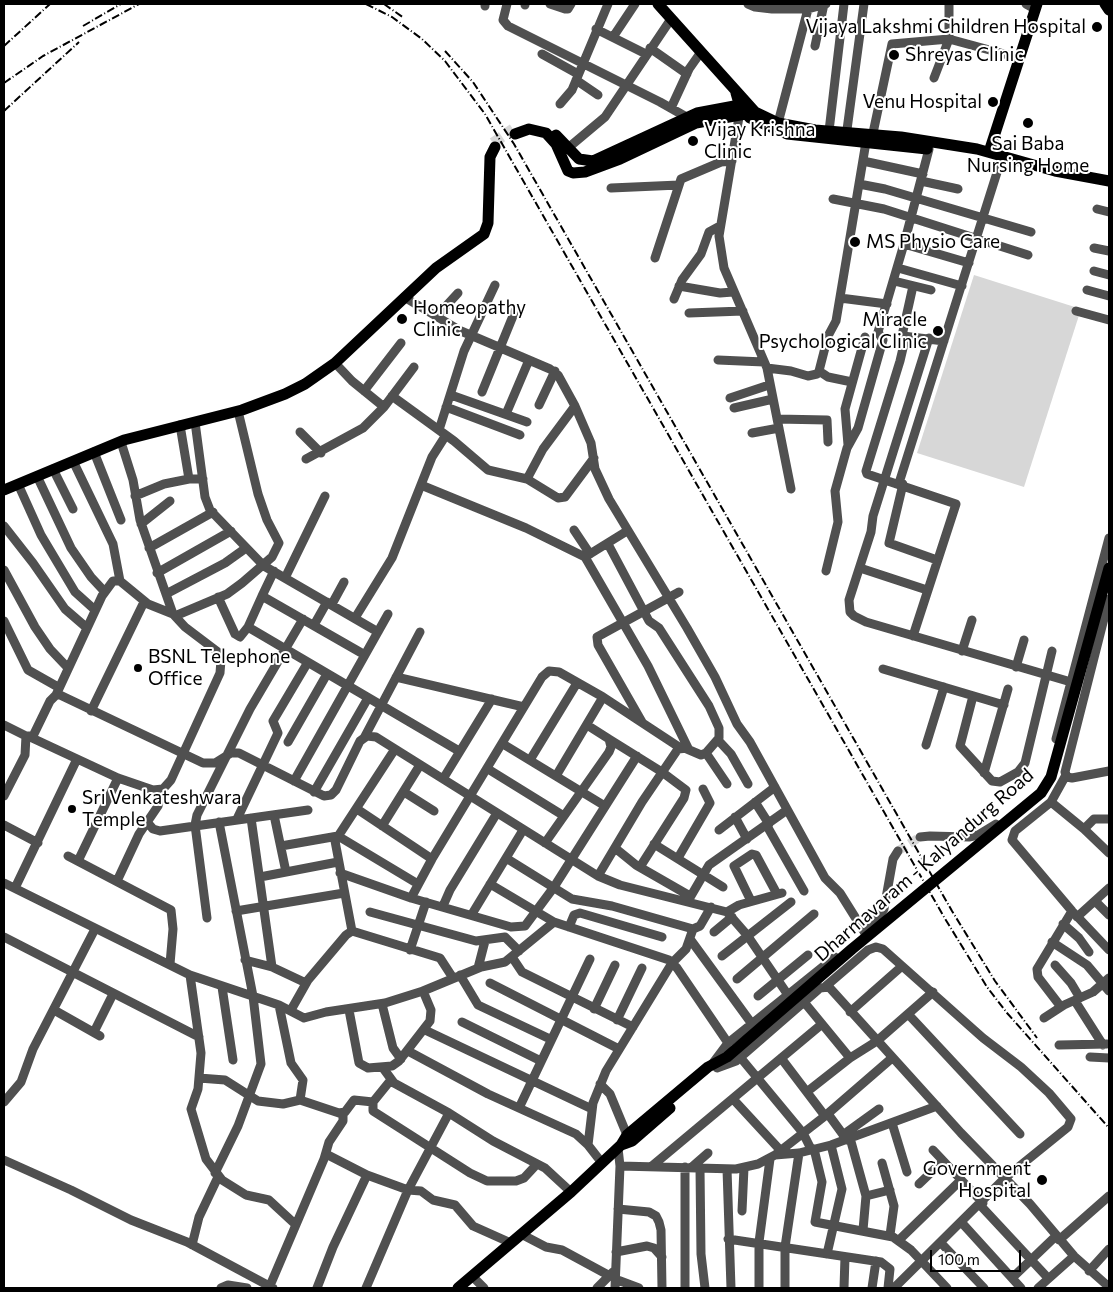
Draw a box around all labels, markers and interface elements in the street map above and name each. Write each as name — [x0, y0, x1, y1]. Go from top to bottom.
place label: Vijaya Lakshmi Children Hospital — [805, 16, 1086, 38]
marker: Vijaya Lakshmi Children Hospital — [1090, 20, 1104, 34]
place label: Shreyas Clinic — [905, 44, 1024, 66]
marker: Shreyas Clinic — [887, 48, 901, 62]
place label: Venu Hospital — [862, 91, 982, 113]
marker: Venu Hospital — [986, 95, 1000, 109]
marker: Sai Baba Nursing Home — [1021, 116, 1035, 130]
place label: Vijay Krishna Clinic — [704, 119, 816, 163]
place label: Sai Baba Nursing Home — [967, 133, 1089, 177]
marker: Vijay Krishna Clinic — [686, 134, 700, 148]
place label: MS Physio Care — [866, 231, 1000, 253]
marker: MS Physio Care — [848, 235, 862, 249]
place label: Homeopathy Clinic — [413, 297, 526, 341]
place label: Miracle Psychological Clinic — [759, 309, 927, 353]
marker: Homeopathy Clinic — [395, 312, 409, 326]
marker: Miracle Psychological Clinic — [931, 324, 945, 338]
place label: BSNL Telephone Office — [148, 646, 290, 690]
marker: BSNL Telephone Office — [132, 662, 144, 674]
street label: Dharmavaram - Kalyandurg Road — [810, 764, 1038, 966]
place label: Sri Venkateshwara Temple — [82, 787, 241, 831]
marker: Sri Venkateshwara Temple — [66, 803, 78, 815]
place label: Government Hospital — [923, 1158, 1031, 1202]
marker: Government Hospital — [1035, 1173, 1049, 1187]
scale bar — [933, 1240, 1024, 1272]
text: 100 m — [938, 1250, 980, 1268]

